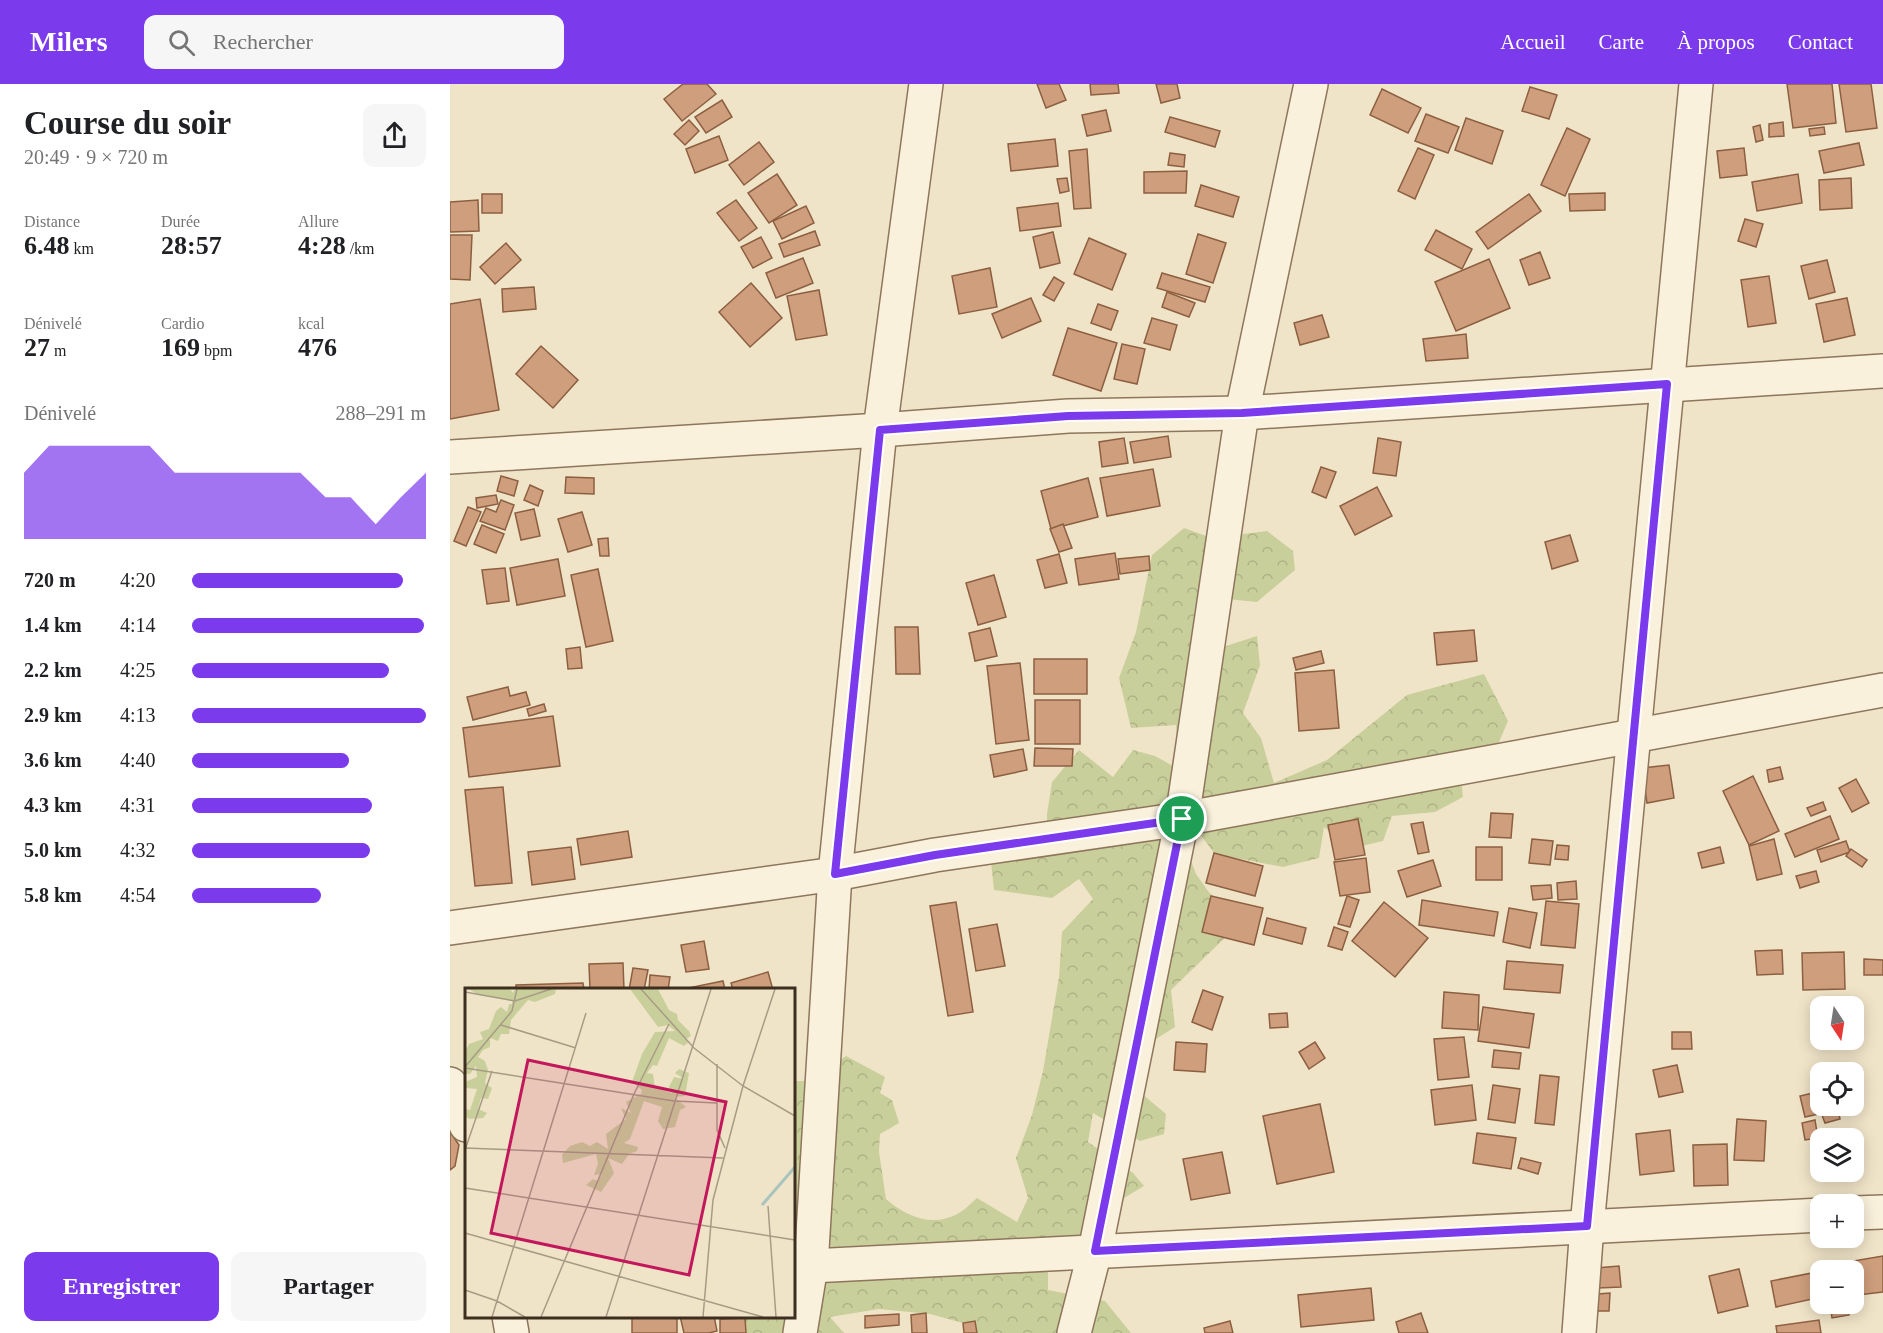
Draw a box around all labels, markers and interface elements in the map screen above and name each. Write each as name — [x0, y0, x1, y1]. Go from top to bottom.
search box — [144, 15, 564, 69]
text: Milers — [30, 26, 108, 57]
icon: search — [165, 26, 198, 59]
text: Rechercher — [213, 29, 313, 54]
text: Accueil — [1500, 30, 1566, 54]
text: Carte — [1599, 30, 1644, 54]
text: À propos — [1677, 30, 1755, 54]
text: Contact — [1788, 30, 1853, 54]
button: share — [363, 104, 426, 167]
text: Course du soir — [24, 105, 231, 141]
text: 20:49 · 9 × 720 m — [24, 146, 168, 168]
text: Distance — [24, 213, 80, 230]
text: Durée — [161, 213, 200, 230]
text: Allure — [298, 213, 339, 230]
text: 6.48 — [24, 231, 70, 260]
text: 28:57 — [161, 231, 222, 260]
text: 4:28 — [298, 231, 346, 260]
text: km — [70, 240, 94, 257]
text: /km — [346, 240, 375, 257]
text: Dénivelé — [24, 315, 82, 332]
text: Cardio — [161, 315, 205, 332]
text: kcal — [298, 315, 325, 332]
text: 27 — [24, 333, 50, 362]
text: 169 — [161, 333, 200, 362]
text: 476 — [298, 333, 337, 362]
text: m — [50, 342, 66, 359]
text: bpm — [200, 342, 232, 359]
text: Dénivelé — [24, 402, 96, 424]
text: 288–291 m — [335, 402, 426, 424]
text: 720 m — [24, 569, 76, 591]
text: 4:20 — [120, 569, 156, 591]
text: 1.4 km — [24, 614, 82, 636]
text: 4:14 — [120, 614, 156, 636]
text: 2.2 km — [24, 659, 82, 681]
text: 4:25 — [120, 659, 156, 681]
text: 2.9 km — [24, 704, 82, 726]
text: 4:13 — [120, 704, 156, 726]
text: 3.6 km — [24, 749, 82, 771]
text: 4:40 — [120, 749, 156, 771]
pin — [1156, 793, 1207, 844]
text: 4.3 km — [24, 794, 82, 816]
text: 4:31 — [120, 794, 156, 816]
icon: arrive — [1165, 802, 1198, 835]
text: 5.0 km — [24, 839, 82, 861]
text: 4:32 — [120, 839, 156, 861]
text: 5.8 km — [24, 884, 82, 906]
text: 4:54 — [120, 884, 156, 906]
inset map — [465, 988, 795, 1318]
north arrow — [1810, 996, 1864, 1050]
map controls — [1810, 996, 1864, 1314]
button: locate — [1810, 1062, 1864, 1116]
button: layers — [1810, 1128, 1864, 1182]
button: + — [1810, 1194, 1864, 1248]
button: Enregistrer — [24, 1252, 219, 1321]
button: Partager — [231, 1252, 426, 1321]
button: − — [1810, 1260, 1864, 1314]

